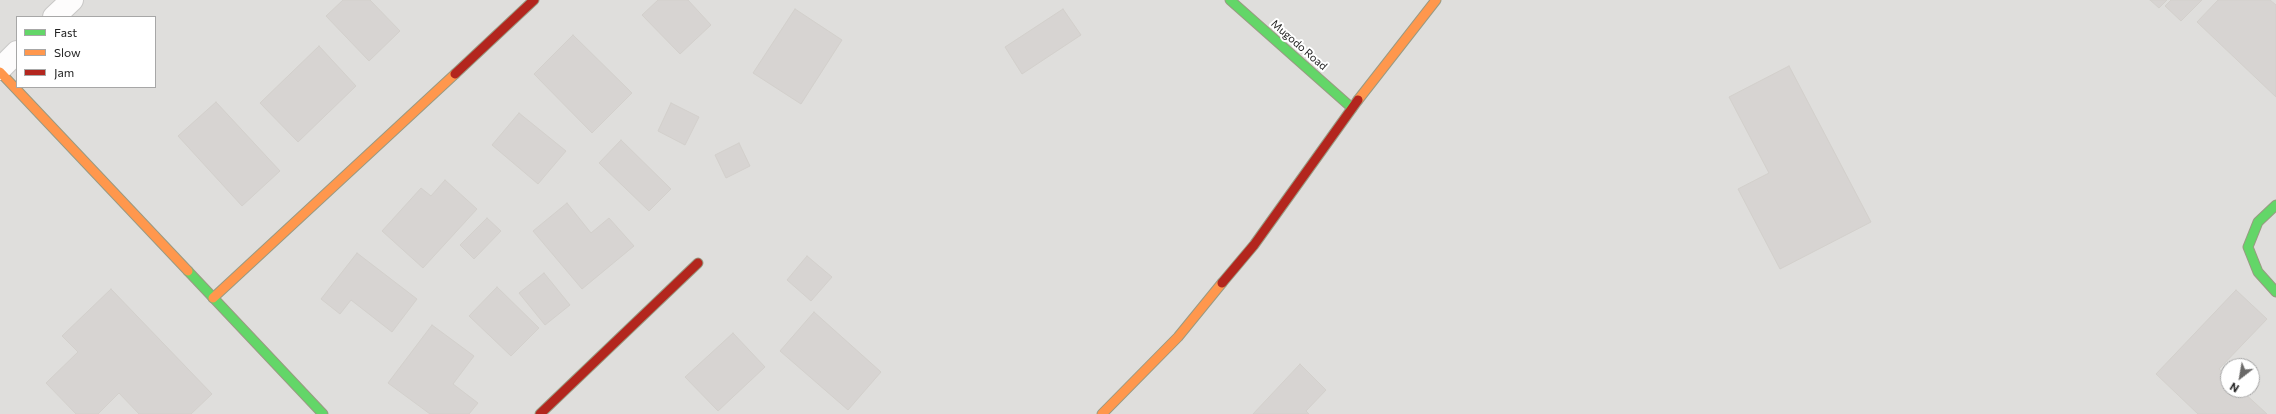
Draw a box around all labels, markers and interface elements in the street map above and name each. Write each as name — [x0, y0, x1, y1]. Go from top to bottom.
legend — [16, 16, 156, 88]
street label: Mugodo Road — [1268, 17, 1330, 73]
text: Fast — [54, 25, 77, 39]
text: Slow — [54, 45, 81, 59]
text: Jam — [54, 65, 74, 79]
north arrow — [2220, 358, 2260, 398]
text: N — [2227, 380, 2241, 396]

